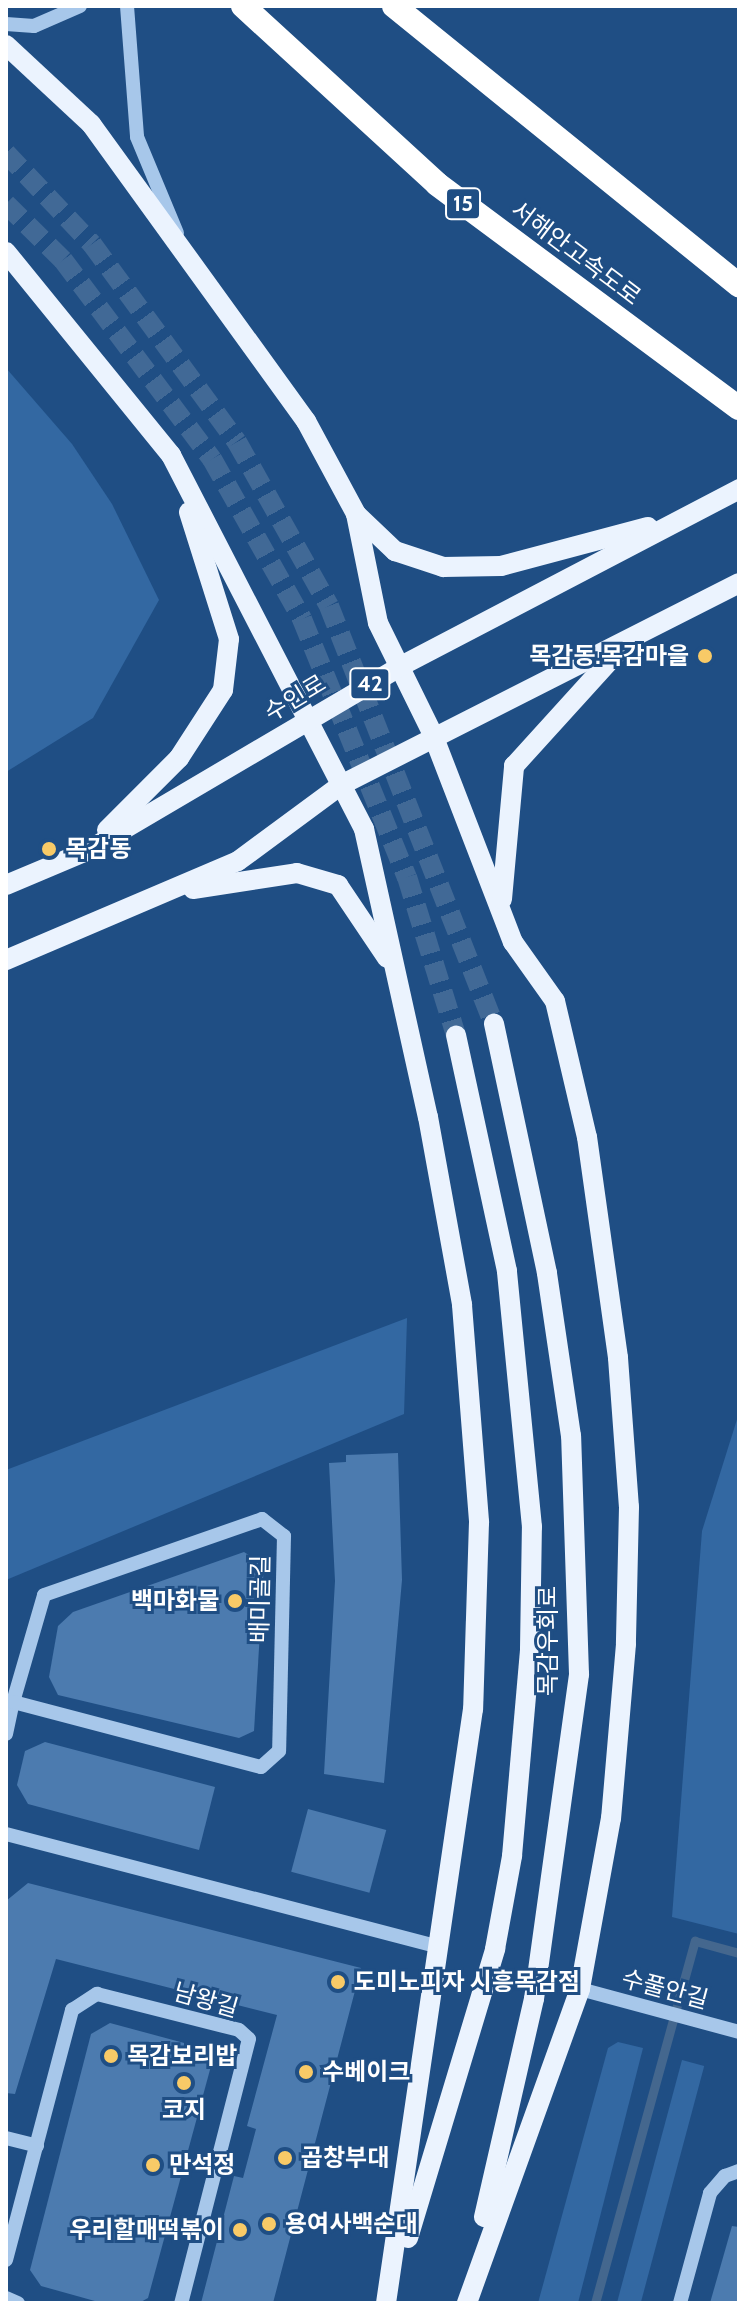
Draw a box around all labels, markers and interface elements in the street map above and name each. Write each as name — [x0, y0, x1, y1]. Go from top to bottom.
road number: 15 — [445, 186, 481, 222]
street label: 서해안고속도로 — [506, 195, 646, 311]
place label: 목감동.목감마을 — [529, 642, 689, 670]
marker: 목감동.목감마을 — [696, 647, 714, 665]
road number: 42 — [348, 666, 392, 702]
street label: 수인로 — [259, 669, 331, 727]
place label: 목감동 — [65, 835, 131, 863]
marker: 목감동 — [40, 840, 58, 858]
street label: 배미골길 — [245, 1555, 275, 1643]
street label: 목감우회로 — [534, 1586, 562, 1696]
place label: 백마화물 — [131, 1587, 219, 1615]
marker: 백마화물 — [226, 1592, 244, 1610]
street label: 수풀안길 — [619, 1964, 711, 2014]
place label: 도미노피자 시흥목감점 — [354, 1968, 580, 1996]
marker: 도미노피자 시흥목감점 — [329, 1973, 347, 1991]
street label: 남왕길 — [170, 1977, 242, 2023]
place label: 목감보리밥 — [127, 2042, 237, 2070]
marker: 목감보리밥 — [102, 2047, 120, 2065]
place label: 수베이크 — [322, 2058, 410, 2086]
marker: 수베이크 — [297, 2063, 315, 2081]
marker: 코지 — [175, 2074, 193, 2092]
place label: 코지 — [162, 2096, 206, 2124]
place label: 곱창부대 — [301, 2144, 389, 2172]
marker: 곱창부대 — [276, 2149, 294, 2167]
place label: 만석정 — [169, 2151, 235, 2179]
marker: 만석정 — [144, 2156, 162, 2174]
place label: 용여사백순대 — [285, 2210, 417, 2238]
marker: 용여사백순대 — [260, 2215, 278, 2233]
place label: 우리할매떡볶이 — [69, 2216, 224, 2244]
marker: 우리할매떡볶이 — [231, 2221, 249, 2239]

